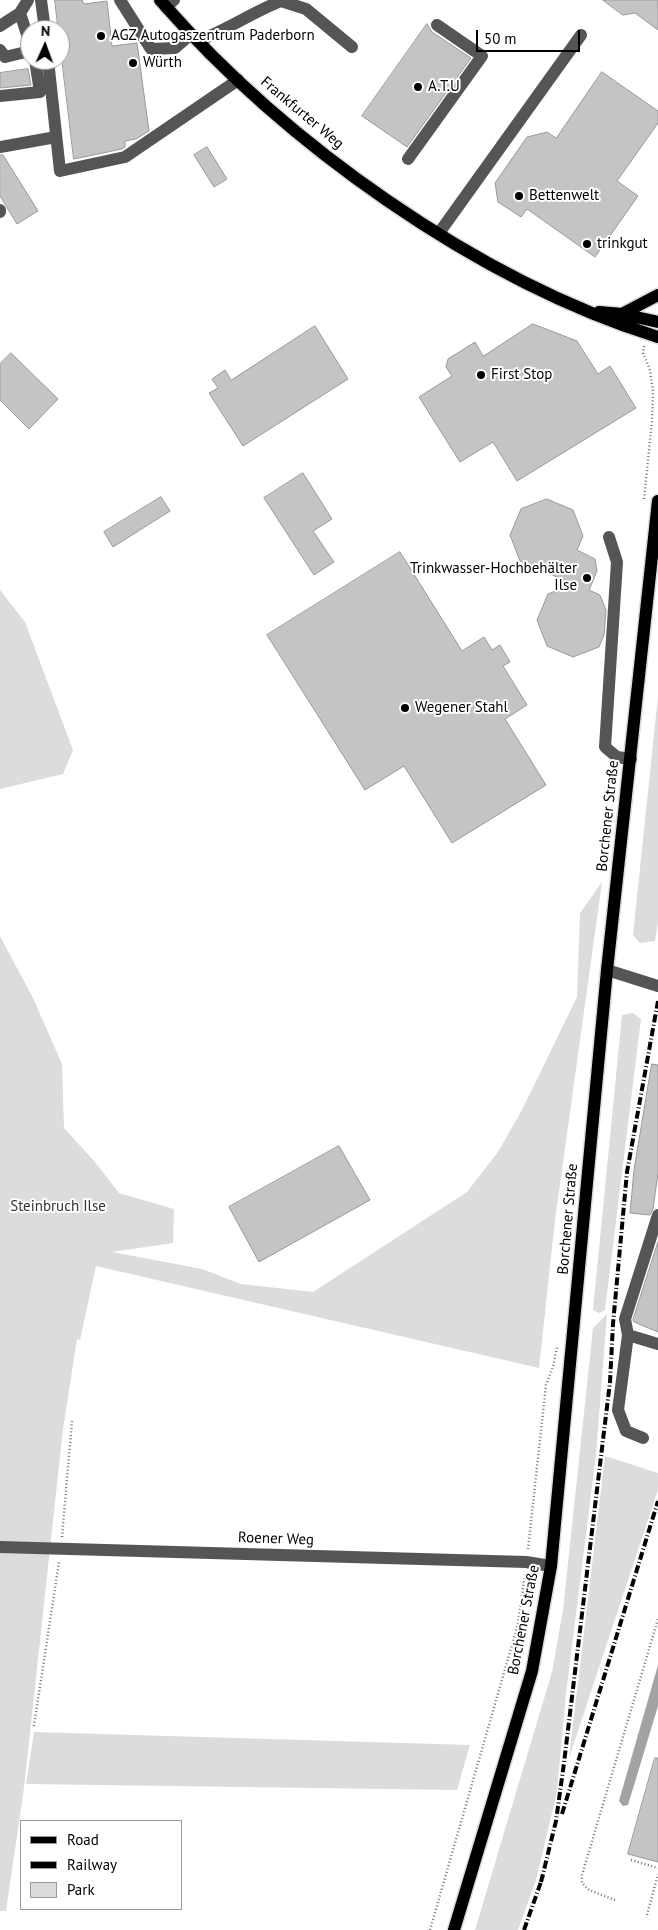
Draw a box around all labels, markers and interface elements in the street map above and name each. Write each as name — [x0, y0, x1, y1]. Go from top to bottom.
north arrow — [20, 20, 70, 70]
scale bar — [478, 20, 582, 52]
text: N — [41, 22, 50, 40]
place label: AGZ Autogaszentrum Paderborn — [111, 27, 315, 45]
text: 50 m — [484, 29, 517, 48]
marker: AGZ Autogaszentrum Paderborn — [95, 30, 107, 42]
place label: Würth — [143, 54, 182, 72]
marker: Würth — [127, 57, 139, 69]
street label: Frankfurter Weg — [257, 73, 347, 153]
place label: A.T.U — [428, 78, 460, 96]
marker: A.T.U — [412, 81, 424, 93]
place label: Bettenwelt — [529, 187, 599, 205]
marker: Bettenwelt — [513, 190, 525, 202]
place label: trinkgut — [597, 235, 648, 253]
marker: trinkgut — [581, 238, 593, 250]
place label: First Stop — [491, 366, 552, 384]
marker: First Stop — [475, 369, 487, 381]
place label: Trinkwasser-Hochbehälter Ilse — [410, 560, 577, 595]
marker: Trinkwasser-Hochbehälter Ilse — [581, 572, 593, 584]
place label: Wegener Stahl — [415, 699, 508, 717]
marker: Wegener Stahl — [399, 702, 411, 714]
street label: Borchener Straße — [593, 760, 623, 872]
street label: Borchener Straße — [554, 1163, 582, 1275]
park label: Steinbruch Ilse — [10, 1198, 106, 1216]
street label: Roener Weg — [238, 1529, 314, 1549]
street label: Borchener Straße — [505, 1564, 543, 1676]
legend — [20, 1820, 182, 1910]
text: Road — [67, 1830, 99, 1849]
text: Railway — [67, 1855, 117, 1874]
text: Park — [67, 1880, 95, 1899]

